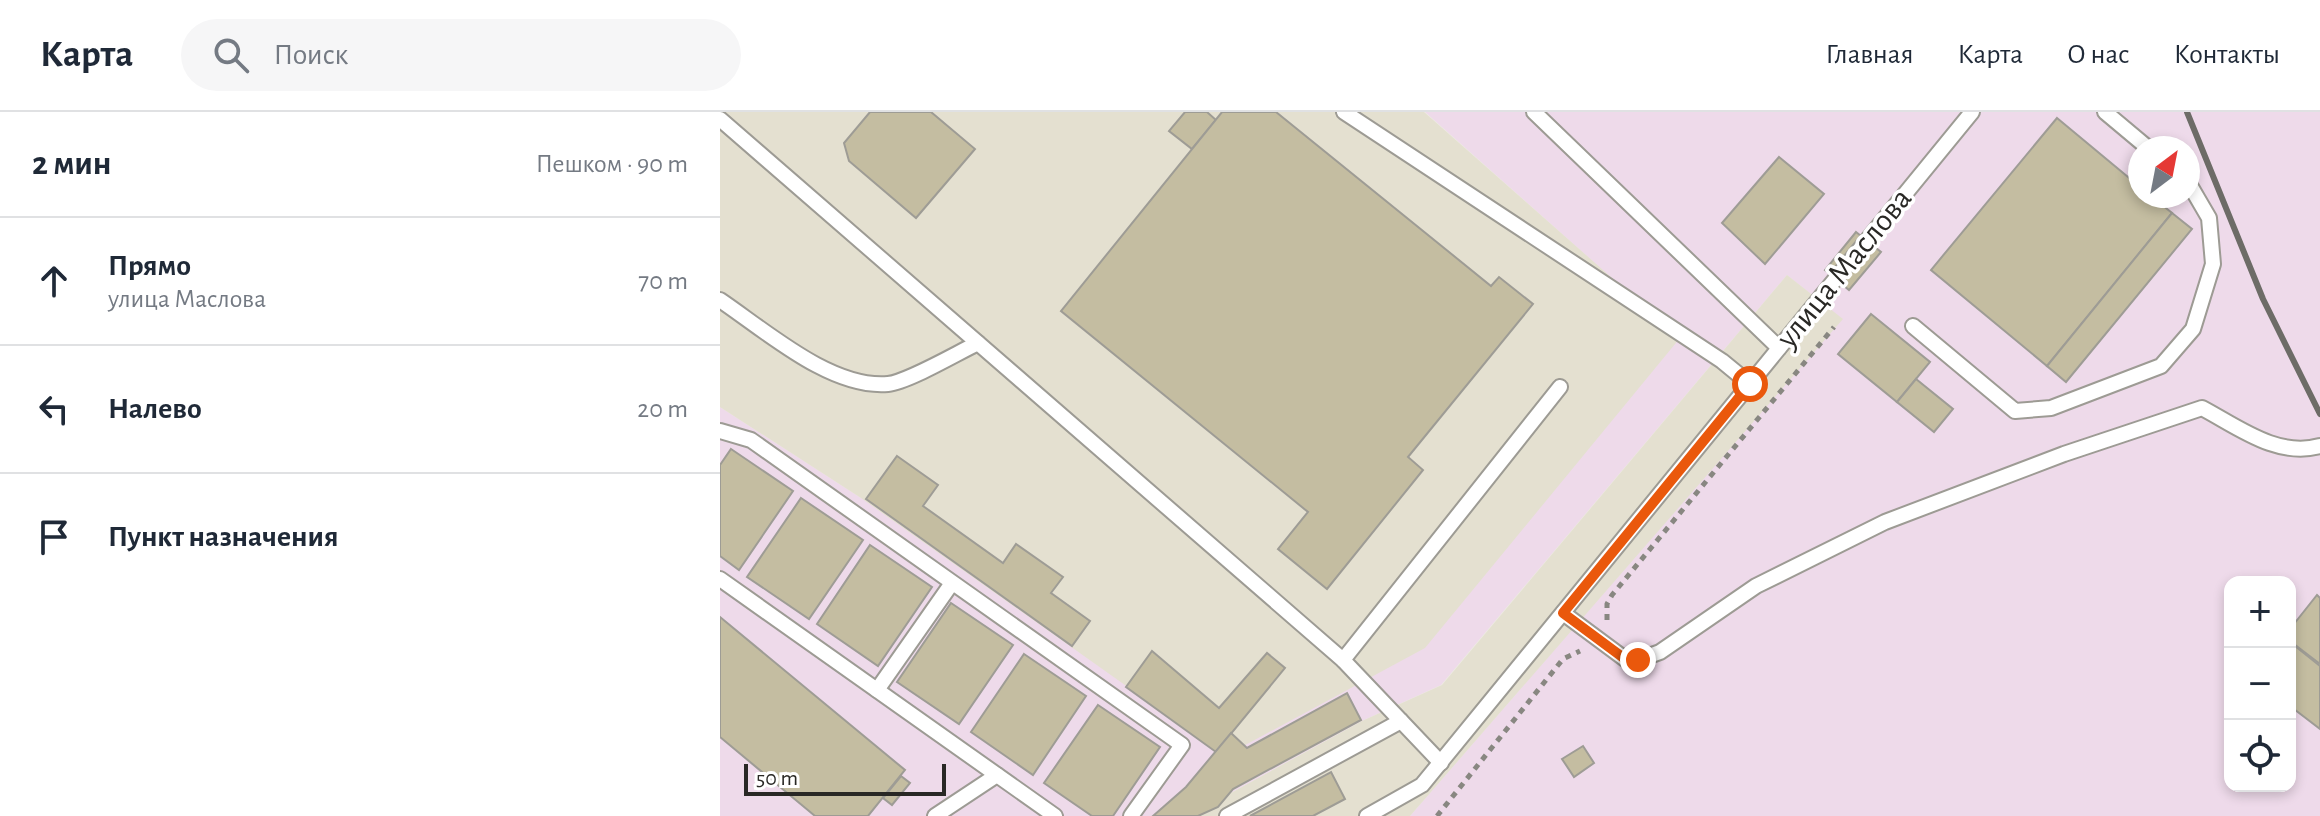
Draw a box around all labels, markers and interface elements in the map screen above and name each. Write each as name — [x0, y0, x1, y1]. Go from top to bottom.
search box — [181, 19, 741, 91]
icon: search — [209, 33, 253, 77]
text: Карта — [40, 36, 133, 74]
text: Поиск — [273, 40, 348, 70]
text: Главная — [1825, 41, 1913, 69]
text: Карта — [1957, 41, 2023, 69]
text: О нас — [2067, 41, 2130, 69]
text: Контакты — [2174, 41, 2280, 69]
north arrow — [2128, 136, 2200, 208]
text: 2 мин — [32, 147, 112, 181]
text: Пешком · 90 m — [536, 151, 688, 177]
street label: улица Маслова — [1770, 182, 1918, 354]
text: Прямо — [108, 251, 191, 281]
icon: ahead — [32, 259, 76, 303]
text: 70 m — [638, 268, 688, 294]
text: улица Маслова — [108, 286, 266, 312]
route start — [1732, 366, 1768, 402]
icon: left — [32, 387, 76, 431]
text: Налево — [108, 394, 202, 424]
text: 20 m — [637, 396, 688, 422]
icon: arrive — [32, 515, 76, 559]
text: Пункт назначения — [108, 522, 339, 552]
map controls — [2224, 576, 2296, 792]
button: + — [2224, 576, 2296, 648]
route end — [1620, 642, 1656, 678]
button: − — [2224, 648, 2296, 720]
button: locate — [2224, 720, 2296, 792]
scale bar — [744, 760, 946, 796]
text: 50 m — [756, 767, 798, 789]

